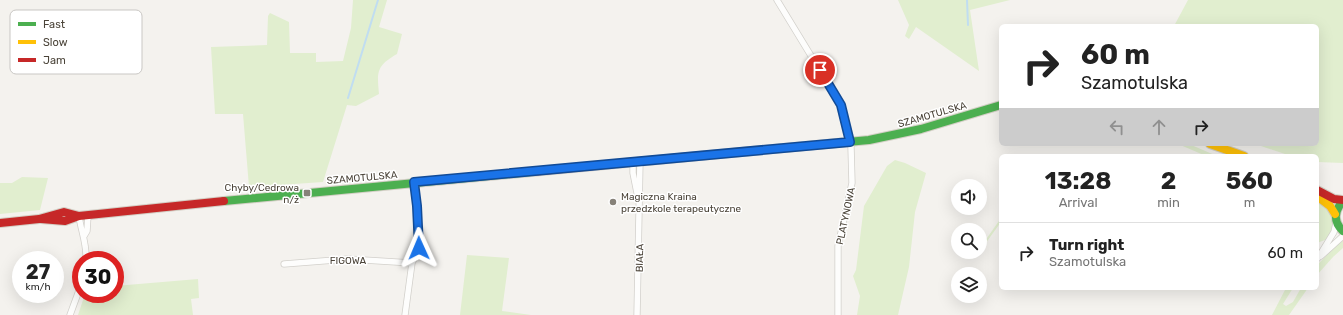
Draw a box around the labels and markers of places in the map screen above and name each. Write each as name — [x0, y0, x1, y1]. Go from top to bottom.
pin — [803, 53, 837, 87]
place label: Chyby/Cedrowa n/ż — [225, 182, 299, 206]
marker: Chyby/Cedrowa n/ż — [302, 188, 312, 198]
place label: Magiczna Kraina przedzkole terapeutyczne — [621, 191, 742, 215]
marker: Magiczna Kraina przedzkole terapeutyczne — [608, 197, 618, 207]

